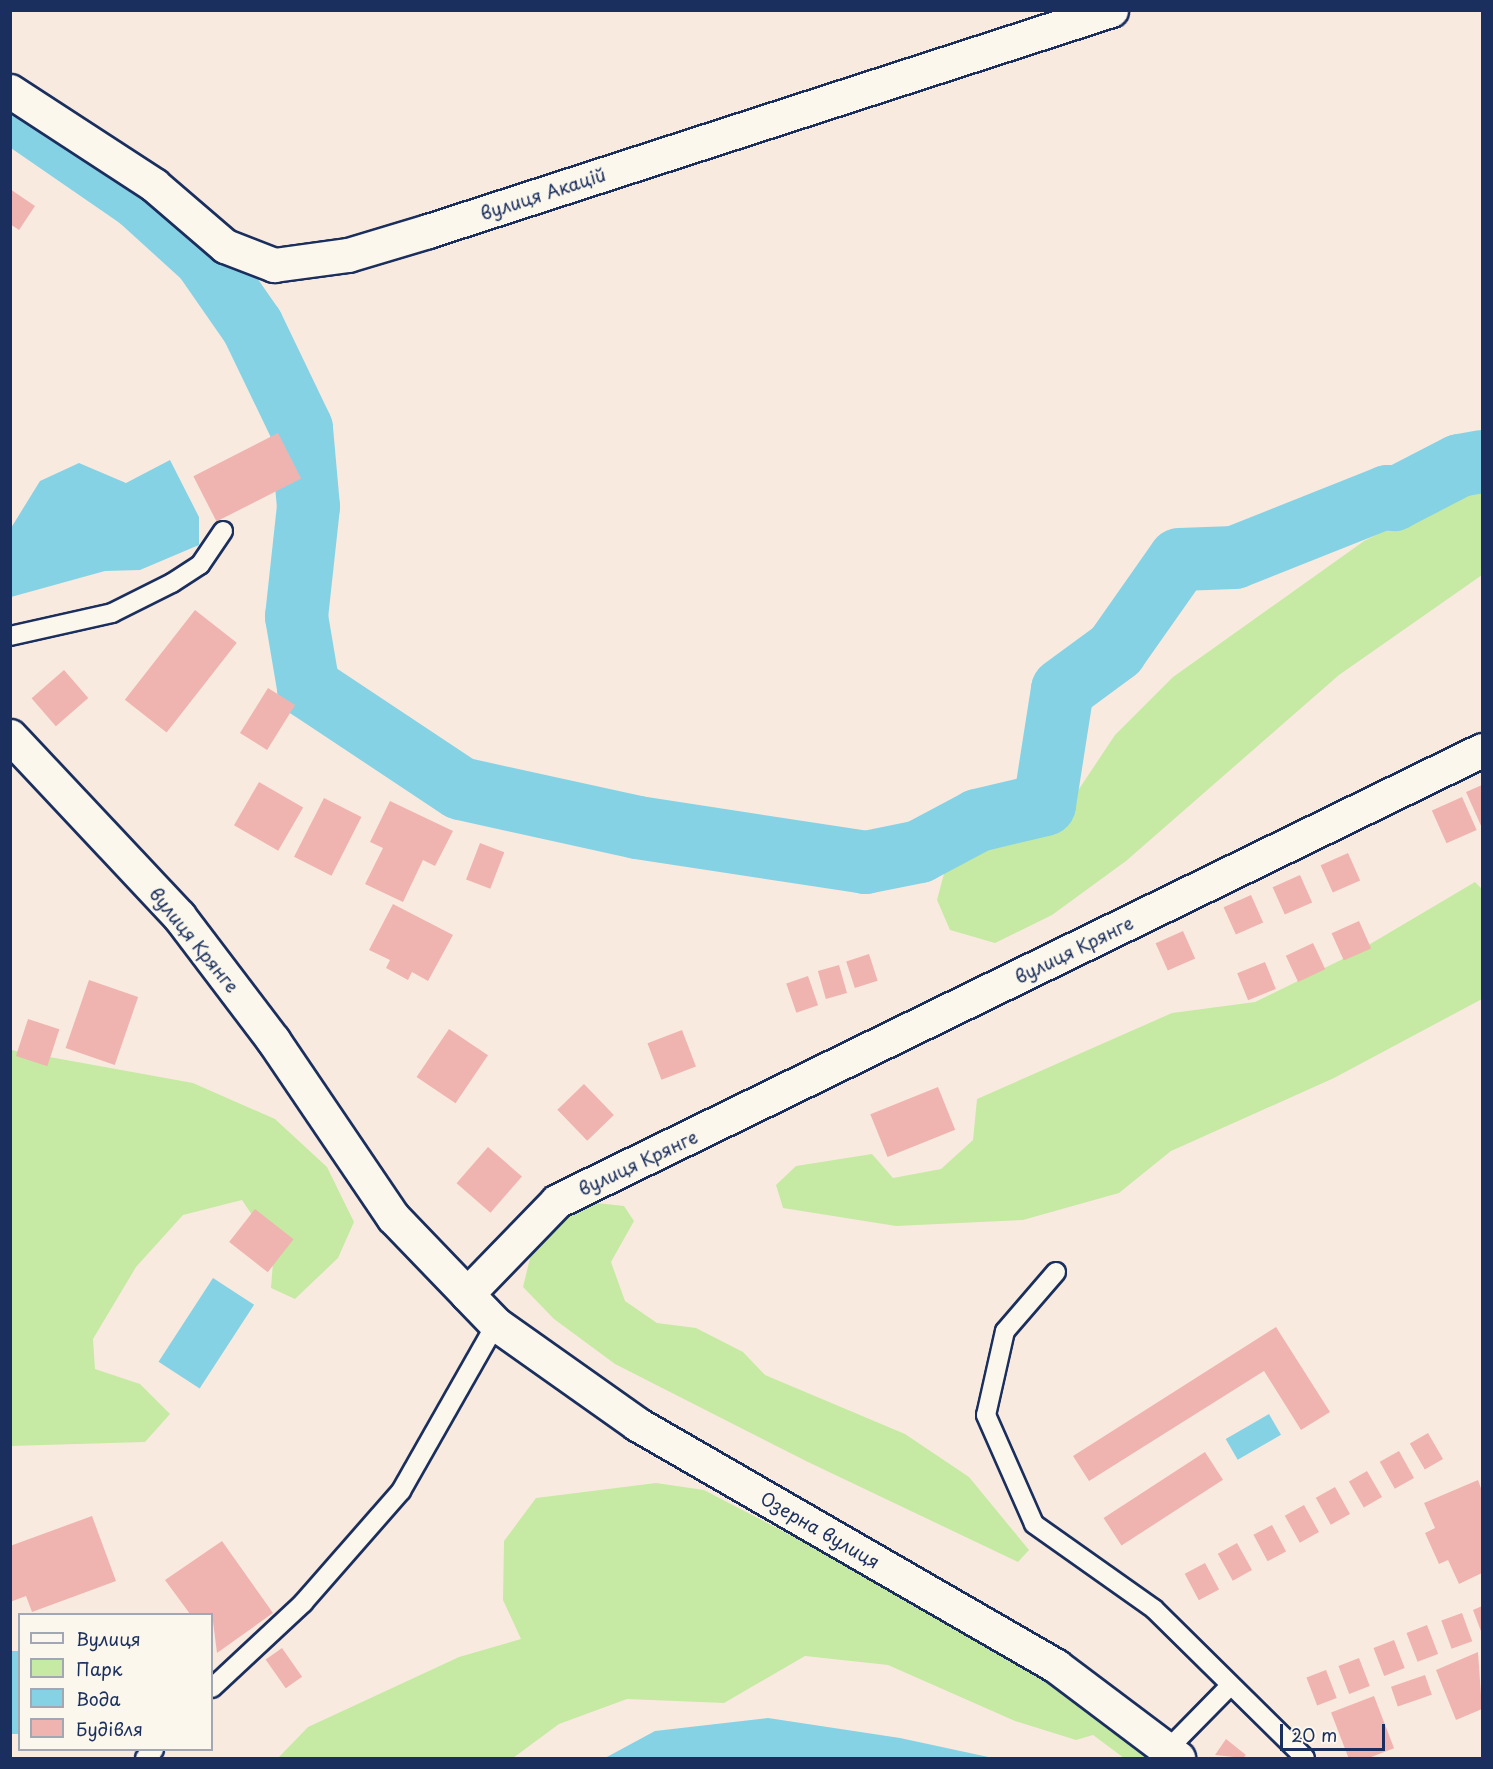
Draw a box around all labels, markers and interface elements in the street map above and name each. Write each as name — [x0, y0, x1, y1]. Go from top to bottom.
street label: вулиця Акацій — [477, 163, 609, 225]
street label: вулиця Крянге — [145, 883, 243, 997]
street label: вулиця Крянге — [1011, 912, 1137, 988]
street label: вулиця Крянге — [575, 1126, 701, 1200]
street label: Озерна вулиця — [756, 1487, 884, 1573]
legend — [18, 1613, 213, 1751]
text: Вулиця — [76, 1625, 141, 1652]
text: Парк — [76, 1655, 122, 1682]
text: Вода — [76, 1685, 121, 1712]
scale bar — [1283, 1712, 1388, 1750]
text: Будівля — [76, 1715, 143, 1742]
text: 20 m — [1291, 1721, 1337, 1748]

